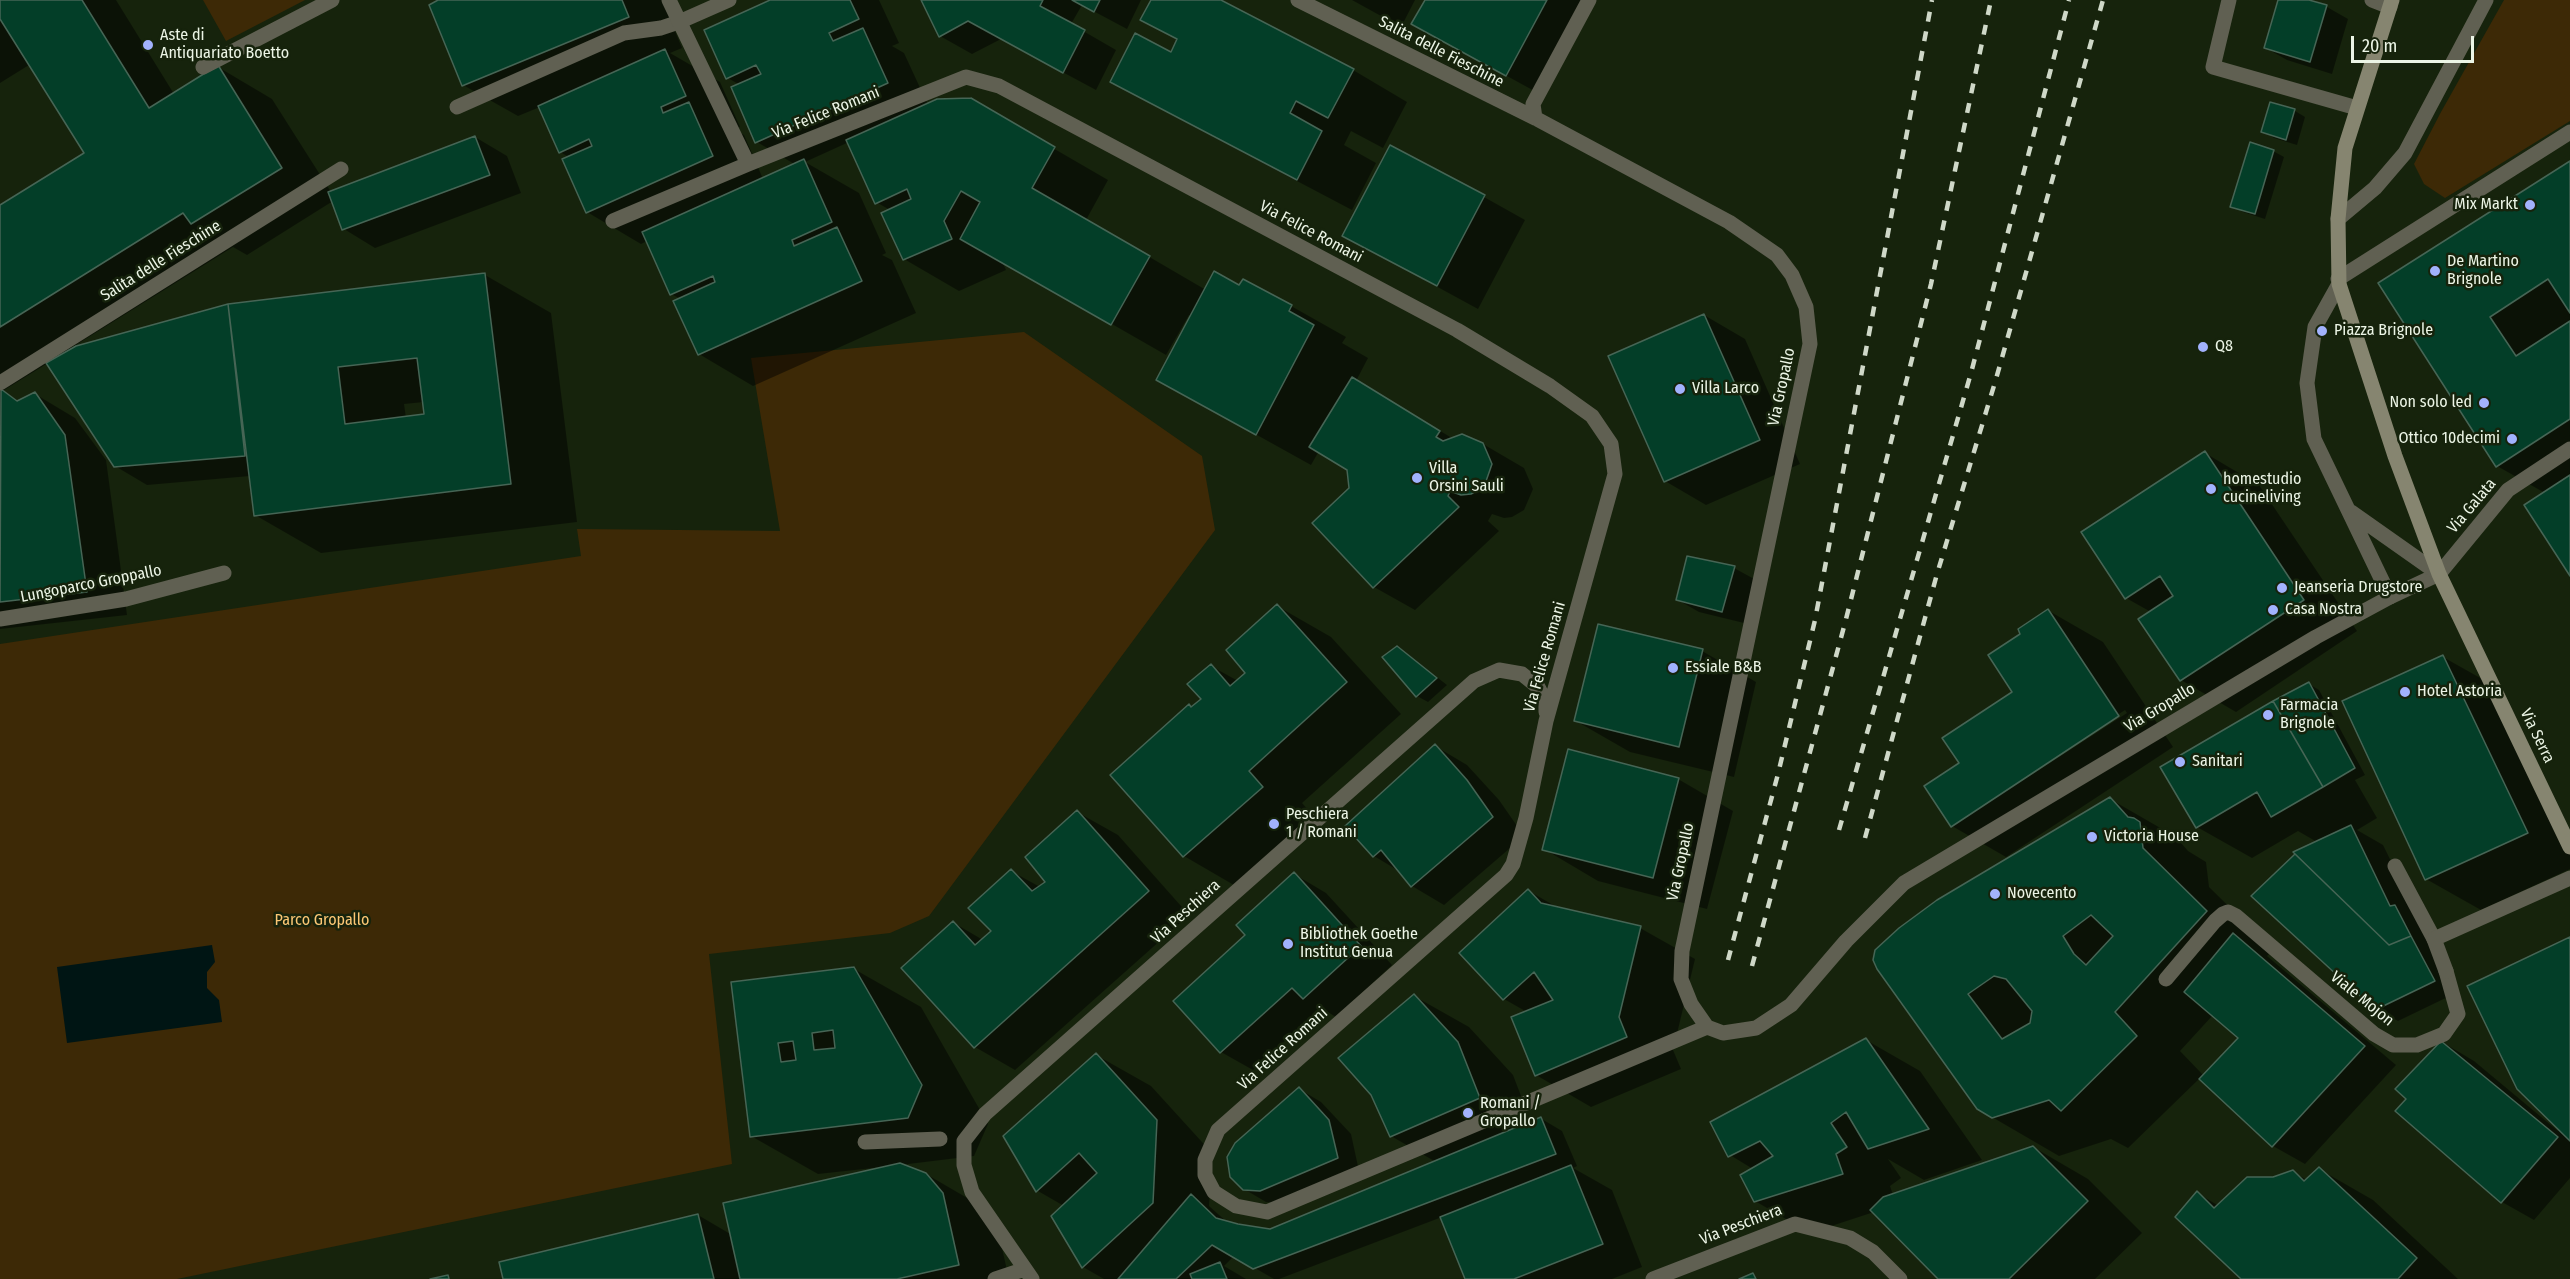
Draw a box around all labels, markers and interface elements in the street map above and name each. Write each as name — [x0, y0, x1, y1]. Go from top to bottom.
street label: Salita delle Fieschine — [1375, 12, 1507, 92]
scale bar — [2354, 24, 2477, 62]
place label: Aste di Antiquariato Boetto — [160, 26, 289, 64]
text: 20 m — [2362, 35, 2397, 57]
marker: Aste di Antiquariato Boetto — [141, 38, 155, 52]
street label: Via Felice Romani — [770, 83, 882, 143]
place label: Mix Markt — [2454, 195, 2518, 215]
street label: Via Felice Romani — [1256, 197, 1366, 267]
marker: Mix Markt — [2523, 198, 2537, 212]
street label: Salita delle Fieschine — [97, 216, 225, 306]
place label: De Martino Brignole — [2447, 252, 2519, 290]
marker: De Martino Brignole — [2428, 264, 2442, 278]
place label: Piazza Brignole — [2334, 321, 2433, 341]
marker: Piazza Brignole — [2315, 324, 2329, 338]
place label: Q8 — [2215, 337, 2233, 357]
marker: Q8 — [2196, 340, 2210, 354]
street label: Via Gropallo — [1764, 346, 1800, 428]
place label: Villa Larco — [1692, 379, 1759, 399]
marker: Villa Larco — [1673, 382, 1687, 396]
place label: Non solo led — [2389, 393, 2472, 413]
marker: Non solo led — [2477, 396, 2491, 410]
place label: Ottico 10decimi — [2398, 429, 2500, 449]
marker: Ottico 10decimi — [2505, 432, 2519, 446]
place label: Villa Orsini Sauli — [1429, 459, 1504, 497]
place label: homestudio cucineliving — [2223, 470, 2302, 508]
marker: Villa Orsini Sauli — [1410, 471, 1424, 485]
street label: Via Galata — [2444, 475, 2500, 537]
marker: homestudio cucineliving — [2204, 482, 2218, 496]
street label: Lungoparco Groppallo — [19, 561, 163, 607]
place label: Jeanseria Drugstore — [2294, 578, 2422, 598]
marker: Jeanseria Drugstore — [2275, 581, 2289, 595]
street label: Via Felice Romani — [1520, 600, 1570, 714]
place label: Casa Nostra — [2285, 600, 2362, 620]
marker: Casa Nostra — [2266, 603, 2280, 617]
place label: Essiale B&B — [1685, 658, 1762, 678]
marker: Essiale B&B — [1666, 661, 1680, 675]
street label: Via Gropallo — [2121, 679, 2199, 737]
place label: Hotel Astoria — [2417, 682, 2502, 702]
marker: Hotel Astoria — [2398, 685, 2412, 699]
place label: Farmacia Brignole — [2280, 696, 2338, 734]
street label: Via Serra — [2516, 706, 2558, 766]
marker: Farmacia Brignole — [2261, 708, 2275, 722]
place label: Sanitari — [2192, 752, 2243, 772]
marker: Sanitari — [2173, 755, 2187, 769]
place label: Peschiera 1 / Romani — [1286, 805, 1357, 843]
marker: Peschiera 1 / Romani — [1267, 817, 1281, 831]
street label: Via Gropallo — [1663, 821, 1699, 903]
place label: Victoria House — [2104, 827, 2199, 847]
marker: Victoria House — [2085, 830, 2099, 844]
street label: Via Peschiera — [1147, 876, 1225, 948]
place label: Novecento — [2007, 884, 2076, 904]
marker: Novecento — [1988, 887, 2002, 901]
park label: Parco Gropallo — [275, 911, 369, 931]
place label: Bibliothek Goethe Institut Genua — [1300, 925, 1418, 963]
marker: Bibliothek Goethe Institut Genua — [1281, 937, 1295, 951]
street label: Viale Mojon — [2326, 968, 2398, 1030]
street label: Via Felice Romani — [1234, 1004, 1332, 1094]
place label: Romani / Gropallo — [1480, 1094, 1541, 1132]
marker: Romani / Gropallo — [1461, 1106, 1475, 1120]
street label: Via Peschiera — [1697, 1201, 1785, 1249]

